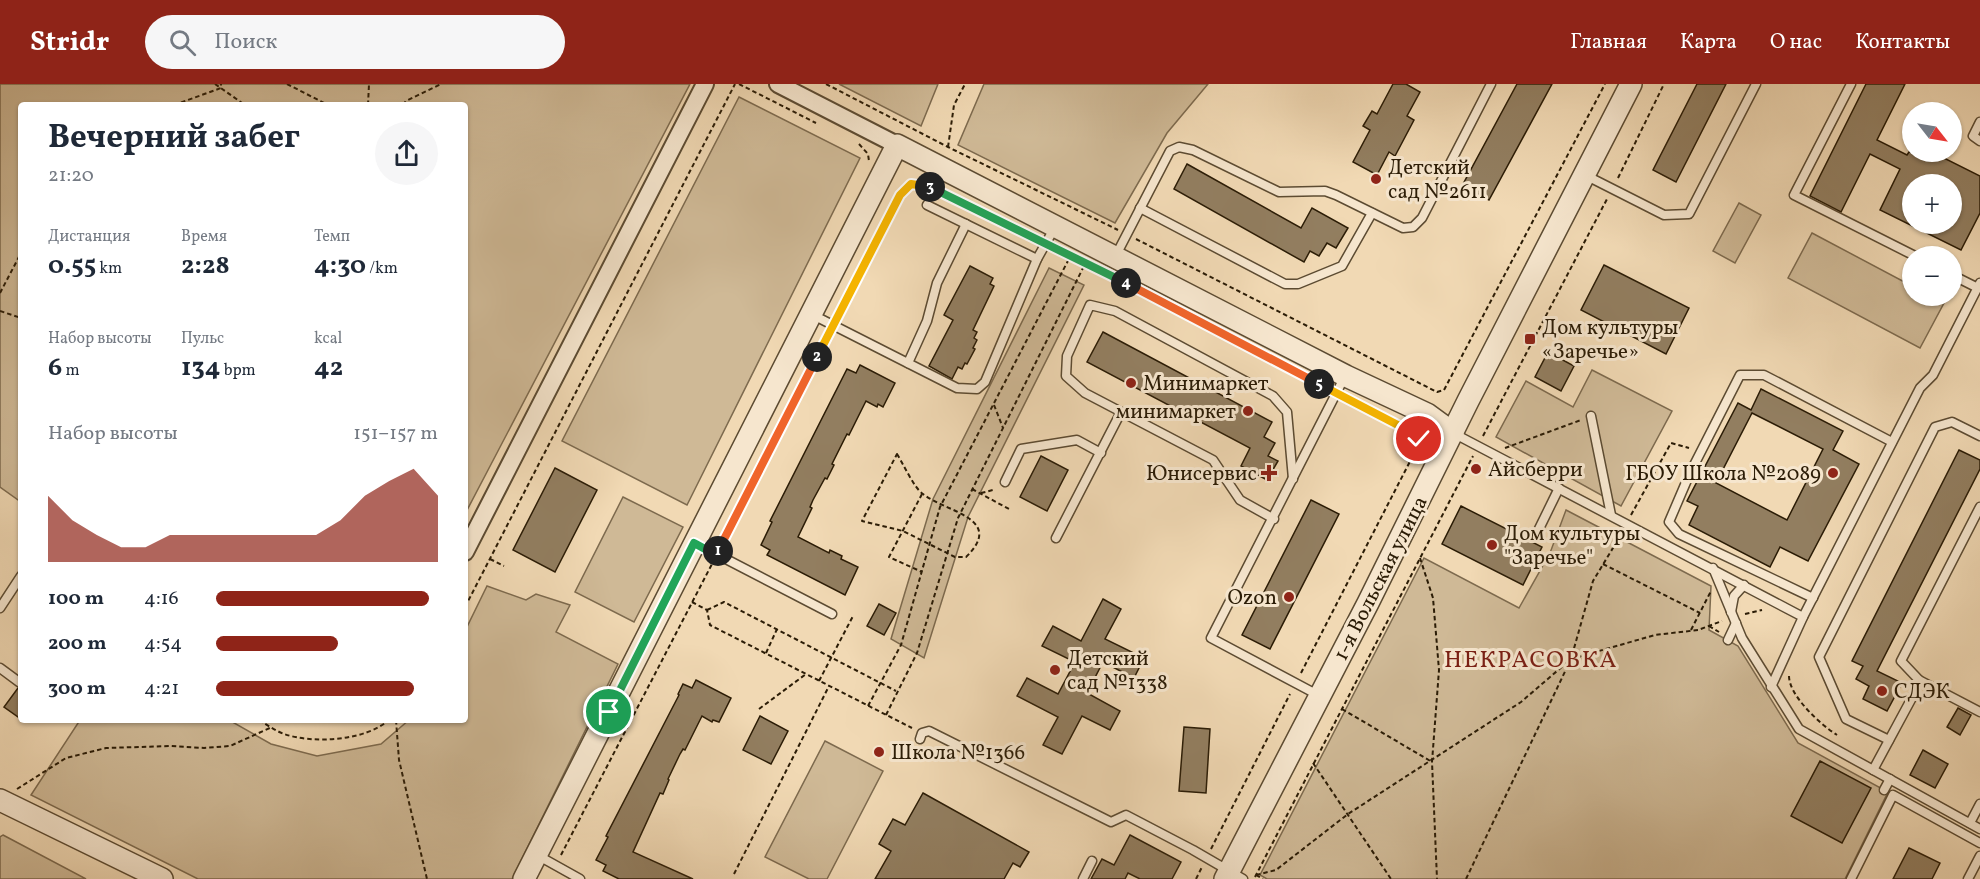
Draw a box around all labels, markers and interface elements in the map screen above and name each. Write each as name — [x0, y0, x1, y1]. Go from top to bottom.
search box — [145, 15, 565, 69]
text: Stridr — [30, 23, 109, 62]
icon: search — [166, 26, 199, 59]
text: Поиск — [214, 27, 277, 58]
text: Главная — [1570, 28, 1647, 57]
text: Карта — [1680, 28, 1737, 57]
text: О нас — [1770, 28, 1822, 57]
text: Контакты — [1855, 28, 1950, 57]
north arrow — [1902, 102, 1962, 162]
map controls — [1902, 102, 1962, 306]
text: Вечерний забег — [48, 116, 300, 162]
button: share — [375, 122, 438, 185]
place label: Детский сад №2611 — [1388, 154, 1487, 207]
text: 21:20 — [48, 162, 94, 190]
pin: 3 — [915, 172, 945, 202]
marker: Детский сад №2611 — [1369, 172, 1383, 186]
button: + — [1902, 174, 1962, 234]
text: 3 — [926, 176, 934, 198]
text: Дистанция — [48, 226, 130, 248]
text: Время — [181, 226, 227, 248]
text: Темп — [314, 226, 350, 248]
button: − — [1902, 246, 1962, 306]
text: 0.55 — [48, 248, 96, 284]
text: 2:28 — [181, 248, 230, 284]
text: 4:30 — [314, 248, 366, 284]
text: km — [96, 258, 122, 280]
text: /km — [366, 258, 398, 280]
pin: 4 — [1111, 268, 1141, 298]
text: 4 — [1121, 272, 1131, 294]
place label: Дом культуры «Заречье» — [1542, 314, 1679, 367]
text: Набор высоты — [48, 328, 152, 350]
text: Пульс — [181, 328, 224, 350]
text: kcal — [314, 328, 342, 350]
marker: Дом культуры «Заречье» — [1523, 332, 1537, 346]
pin: 2 — [802, 342, 832, 372]
text: 2 — [813, 346, 821, 368]
text: 6 — [48, 350, 62, 386]
text: 134 — [181, 350, 220, 386]
text: 42 — [314, 350, 343, 386]
text: m — [62, 360, 80, 382]
text: bpm — [220, 360, 256, 382]
pin: 5 — [1304, 369, 1334, 399]
place label: Минимаркет — [1143, 370, 1269, 399]
text: 5 — [1315, 373, 1323, 395]
marker: Минимаркет — [1124, 376, 1138, 390]
place label: минимаркет — [1116, 398, 1236, 427]
marker: минимаркет — [1241, 404, 1255, 418]
pin — [1393, 413, 1444, 464]
text: Набор высоты — [48, 420, 178, 448]
text: 151–157 m — [353, 420, 438, 448]
icon: check — [1402, 422, 1435, 455]
place label: Айсберри — [1488, 456, 1583, 485]
place label: Юнисервис — [1146, 460, 1257, 489]
place label: ГБОУ Школа №2089 — [1625, 460, 1821, 489]
marker: Айсберри — [1469, 462, 1483, 476]
marker: Юнисервис — [1262, 466, 1276, 480]
marker: ГБОУ Школа №2089 — [1826, 466, 1840, 480]
street label: 1-я Вольская улица — [1327, 491, 1435, 666]
place label: Дом культуры "Заречье" — [1504, 520, 1641, 573]
pin: 1 — [703, 536, 733, 566]
marker: Дом культуры "Заречье" — [1485, 538, 1499, 552]
text: 1 — [715, 540, 721, 562]
place label: Ozon — [1227, 584, 1277, 613]
text: 100 m — [48, 585, 104, 613]
text: 4:16 — [144, 585, 179, 613]
marker: Ozon — [1282, 590, 1296, 604]
text: 200 m — [48, 630, 106, 658]
text: 4:54 — [144, 630, 182, 658]
district label: НЕКРАСОВКА — [1444, 644, 1618, 678]
place label: Детский сад №1338 — [1067, 645, 1168, 698]
marker: Детский сад №1338 — [1048, 663, 1062, 677]
text: 300 m — [48, 675, 106, 703]
text: 4:21 — [144, 675, 179, 703]
place label: СДЭК — [1894, 678, 1950, 707]
marker: СДЭК — [1875, 684, 1889, 698]
pin — [583, 686, 634, 737]
icon: arrive — [592, 695, 625, 728]
place label: Школа №1366 — [891, 739, 1025, 768]
marker: Школа №1366 — [872, 745, 886, 759]

